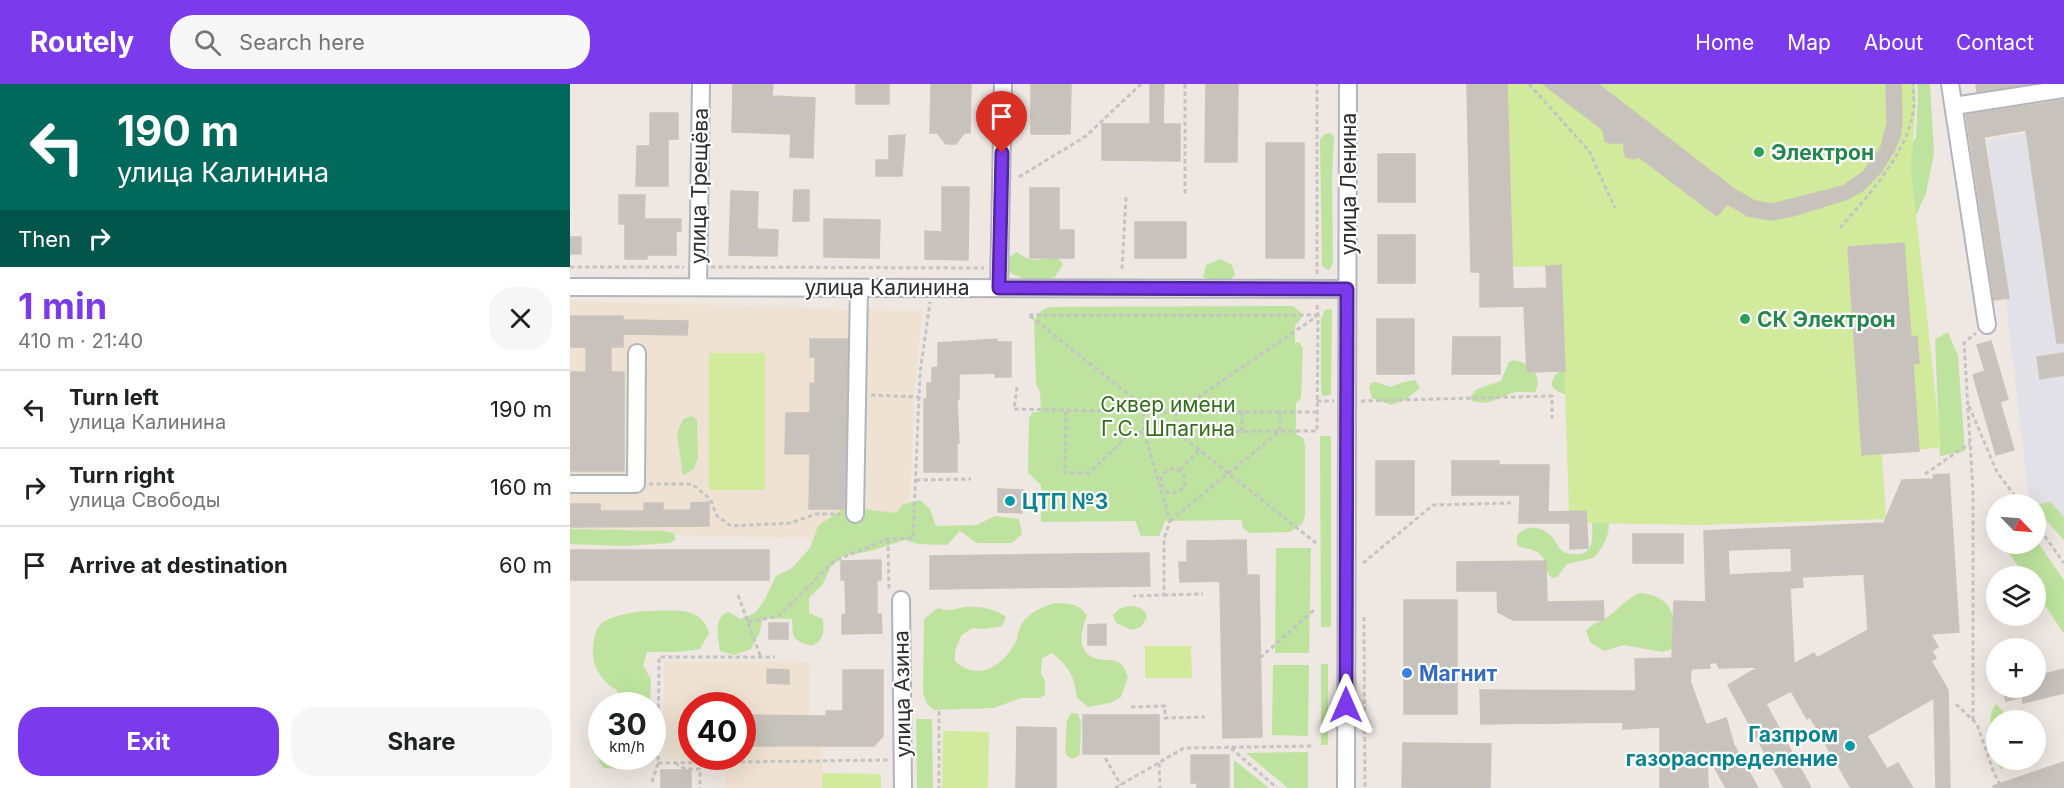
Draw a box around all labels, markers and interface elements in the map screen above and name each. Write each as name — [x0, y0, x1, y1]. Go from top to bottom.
search box — [170, 15, 590, 69]
text: Routely — [30, 25, 134, 59]
icon: search — [191, 26, 224, 59]
text: Search here — [239, 29, 365, 55]
text: Home — [1695, 30, 1754, 55]
text: Map — [1787, 30, 1831, 55]
text: About — [1864, 30, 1923, 55]
text: Contact — [1956, 30, 2034, 55]
pin — [976, 91, 1027, 153]
icon: arrive — [985, 100, 1018, 133]
text: 190 m — [117, 105, 239, 156]
icon: left — [18, 108, 96, 186]
street label: улица Трещёва — [685, 108, 713, 264]
street label: улица Ленина — [1336, 113, 1361, 255]
place label: Электрон — [1771, 140, 1874, 165]
marker: Электрон — [1752, 145, 1766, 159]
text: улица Калинина — [117, 156, 329, 189]
icon: right — [83, 222, 116, 255]
text: Then — [18, 226, 71, 252]
street label: улица Калинина — [804, 275, 970, 300]
text: 1 min — [18, 284, 107, 328]
button: close — [489, 287, 552, 350]
place label: СК Электрон — [1757, 307, 1896, 332]
marker: СК Электрон — [1738, 312, 1752, 326]
text: 410 m · 21:40 — [18, 329, 143, 353]
text: Turn left — [69, 384, 159, 410]
park label: Сквер имени Г.С. Шпагина — [1100, 392, 1236, 441]
icon: left — [18, 393, 51, 426]
text: 190 m — [490, 396, 552, 422]
text: улица Калинина — [69, 410, 226, 434]
text: Turn right — [69, 462, 175, 488]
icon: right — [18, 471, 51, 504]
text: 160 m — [490, 474, 552, 500]
text: улица Свободы — [69, 488, 220, 512]
place label: ЦТП №3 — [1022, 489, 1108, 514]
marker: ЦТП №3 — [1003, 494, 1017, 508]
north arrow — [1986, 494, 2046, 554]
map controls — [1986, 494, 2046, 770]
icon: arrive — [18, 549, 51, 582]
text: Arrive at destination — [69, 552, 288, 578]
text: 60 m — [499, 552, 552, 578]
button: layers — [1986, 566, 2046, 626]
street label: улица Азина — [888, 630, 916, 758]
button: + — [1986, 638, 2046, 698]
place label: Магнит — [1419, 661, 1498, 686]
marker: Магнит — [1400, 666, 1414, 680]
position arrow — [1314, 673, 1378, 737]
speed limit sign: 40 — [678, 692, 756, 770]
text: 30 — [607, 706, 647, 742]
button: Exit — [18, 707, 279, 776]
button: Share — [291, 707, 552, 776]
button: − — [1986, 710, 2046, 770]
place label: Газпром газораспределение — [1626, 722, 1838, 771]
text: km/h — [609, 737, 645, 756]
marker: Газпром газораспределение — [1843, 739, 1857, 753]

